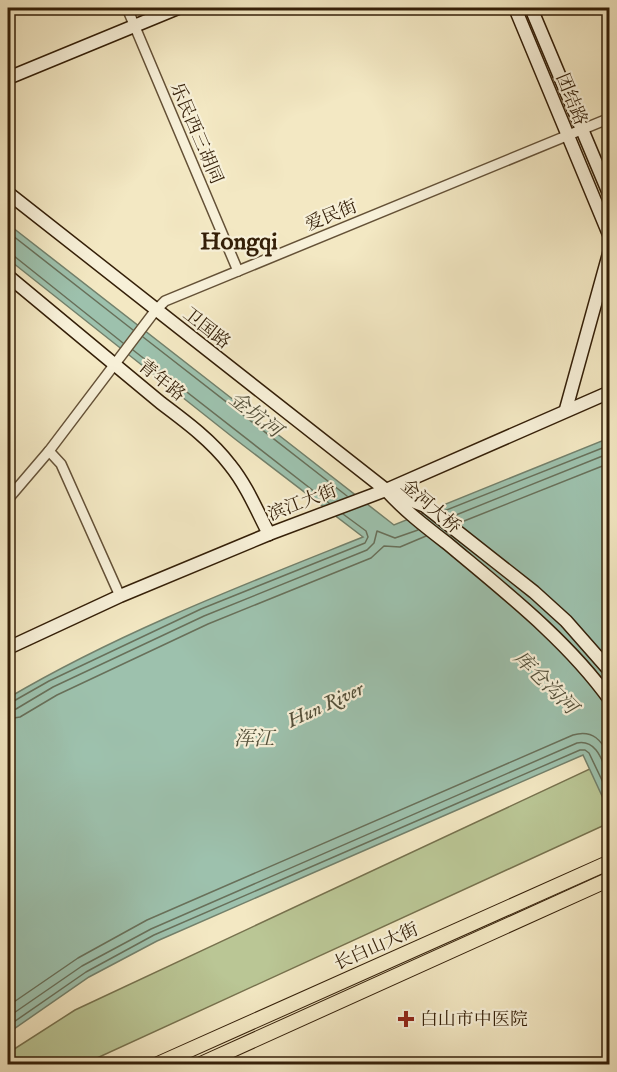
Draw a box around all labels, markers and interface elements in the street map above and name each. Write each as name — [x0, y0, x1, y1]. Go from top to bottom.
street label: 团结路 — [550, 70, 591, 129]
street label: 乐民西三胡同 — [164, 79, 227, 188]
street label: 爱民街 — [302, 196, 361, 237]
district label: Hongqi — [200, 227, 278, 258]
street label: 卫国路 — [178, 303, 234, 355]
street label: 青年路 — [133, 355, 189, 407]
water label: 金坑河 — [224, 387, 289, 445]
street label: 金河大桥 — [395, 475, 465, 539]
street label: 滨江大街 — [265, 480, 340, 527]
water label: 库仓沟河 — [508, 646, 584, 722]
water label: Hun River — [283, 676, 369, 734]
water label: 浑江 — [234, 727, 277, 752]
street label: 长白山大街 — [331, 919, 422, 976]
place label: 白山市中医院 — [420, 1009, 528, 1032]
marker: 白山市中医院 — [397, 1010, 415, 1028]

